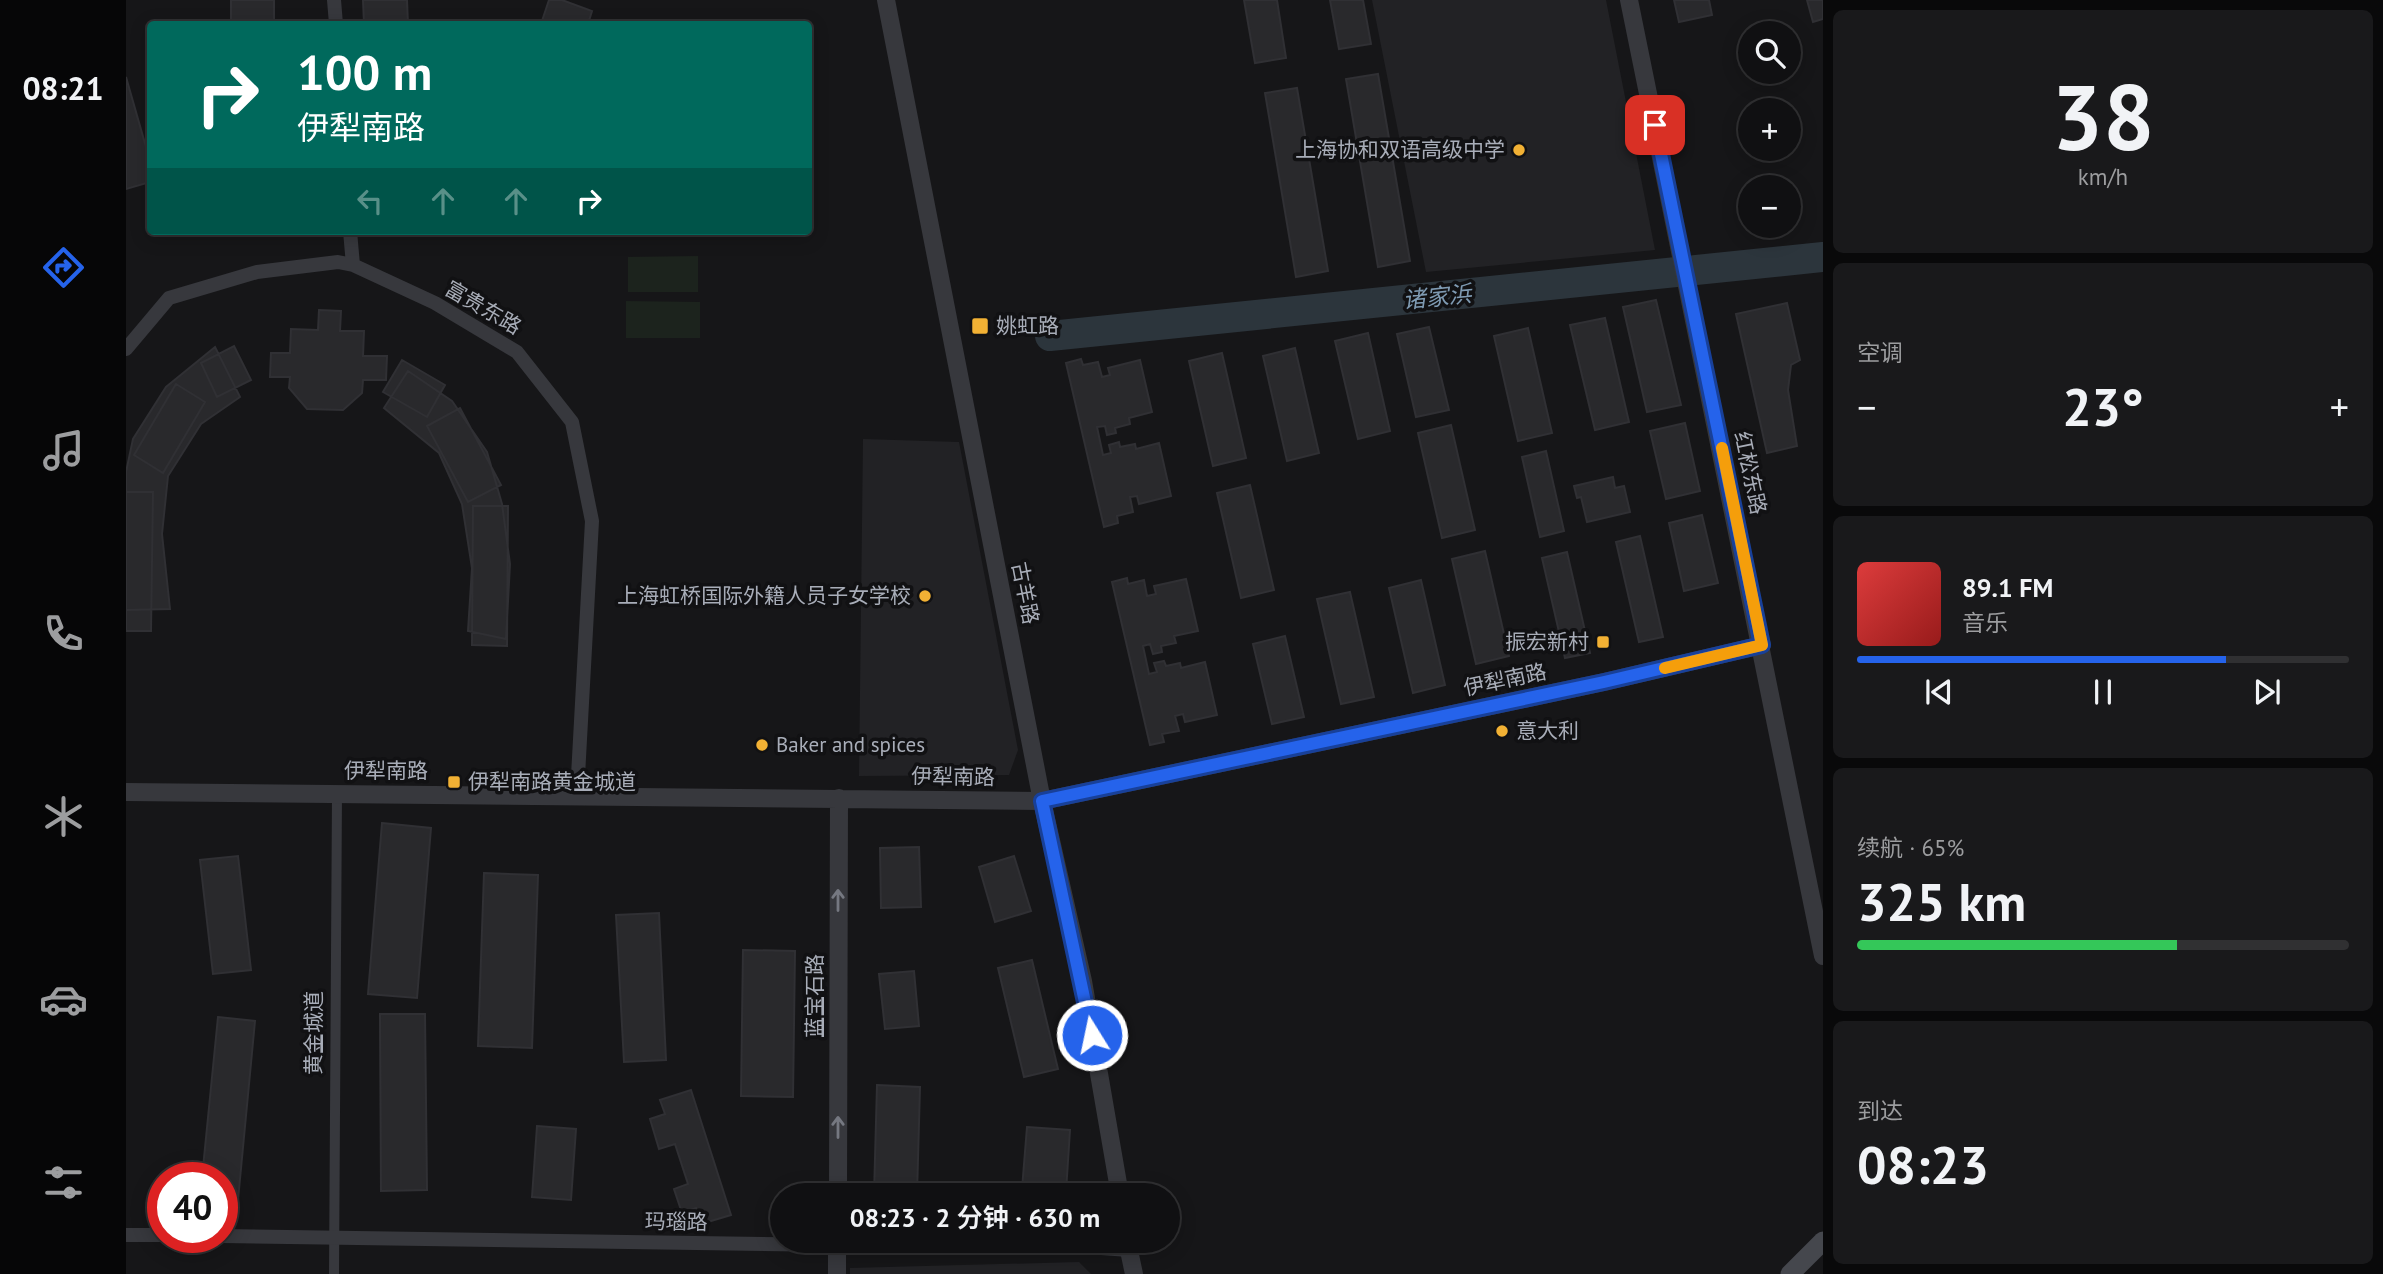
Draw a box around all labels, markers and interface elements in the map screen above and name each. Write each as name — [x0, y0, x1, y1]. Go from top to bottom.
map controls — [1738, 21, 1801, 238]
button: search — [1738, 21, 1801, 84]
text: 100 m — [297, 40, 432, 104]
icon: right — [182, 49, 273, 140]
text: 38 — [2051, 57, 2155, 175]
text: 08:21 — [22, 67, 104, 109]
pin — [1625, 95, 1685, 155]
button: + — [1738, 98, 1801, 161]
text: 伊犁南路 — [297, 106, 425, 148]
icon: arrive — [1636, 106, 1674, 144]
place label: 上海协和双语高级中学 — [1295, 136, 1505, 163]
marker: 上海协和双语高级中学 — [1511, 142, 1527, 158]
text: km/h — [2078, 162, 2128, 191]
button: − — [1738, 175, 1801, 238]
icon: left — [351, 182, 389, 220]
icon: ahead — [424, 182, 462, 220]
icon: ahead — [497, 182, 535, 220]
icon: right — [570, 182, 608, 220]
icon: directions — [39, 243, 88, 292]
street label: 富贵东路 — [440, 275, 526, 340]
water label: 诸家浜 — [1401, 278, 1475, 315]
place label: 姚虹路 — [996, 312, 1059, 339]
marker: 姚虹路 — [970, 316, 990, 336]
text: 空调 — [1857, 338, 1903, 367]
text: 23° — [2062, 373, 2144, 440]
text: − — [1857, 382, 1876, 431]
text: + — [2330, 382, 2349, 431]
icon: music — [39, 426, 88, 475]
street label: 红松东路 — [1729, 429, 1772, 517]
street label: 古羊路 — [1006, 559, 1045, 626]
text: 89.1 FM — [1962, 571, 2053, 604]
place label: 上海虹桥国际外籍人员子女学校 — [617, 582, 911, 609]
marker: 上海虹桥国际外籍人员子女学校 — [917, 588, 933, 604]
text: 音乐 — [1962, 608, 2008, 637]
icon: phone — [39, 609, 88, 658]
place label: 振宏新村 — [1505, 628, 1589, 655]
marker: 振宏新村 — [1595, 634, 1611, 650]
street label: 伊犁南路 — [1461, 658, 1549, 701]
icon: previous — [1920, 673, 1958, 711]
icon: pause — [2084, 673, 2122, 711]
icon: next — [2248, 673, 2286, 711]
place label: 意大利 — [1516, 717, 1579, 744]
marker: 意大利 — [1494, 723, 1510, 739]
place label: Baker and spices — [776, 731, 925, 758]
marker: Baker and spices — [754, 737, 770, 753]
street label: 伊犁南路 — [344, 757, 428, 784]
street label: 伊犁南路 — [911, 762, 995, 791]
place label: 伊犁南路黄金城道 — [468, 768, 636, 795]
marker: 伊犁南路黄金城道 — [446, 774, 462, 790]
icon: climate — [39, 792, 88, 841]
text: 续航 · 65% — [1857, 833, 1964, 862]
text: 325 km — [1857, 868, 2026, 935]
one-way arrow — [831, 888, 845, 911]
street label: 蓝宝石路 — [801, 954, 828, 1038]
icon: car — [39, 975, 88, 1024]
street label: 黄金城道 — [300, 991, 327, 1075]
position arrow — [1055, 998, 1129, 1072]
text: 到达 — [1857, 1096, 1903, 1125]
one-way arrow — [831, 1116, 845, 1139]
text: 08:23 — [1857, 1131, 1989, 1198]
icon: filters — [39, 1158, 88, 1207]
speed limit sign: 40 — [147, 1162, 238, 1253]
text: 08:23 · 2 分钟 · 630 m — [850, 1201, 1100, 1234]
street label: 玛瑙路 — [644, 1207, 708, 1236]

